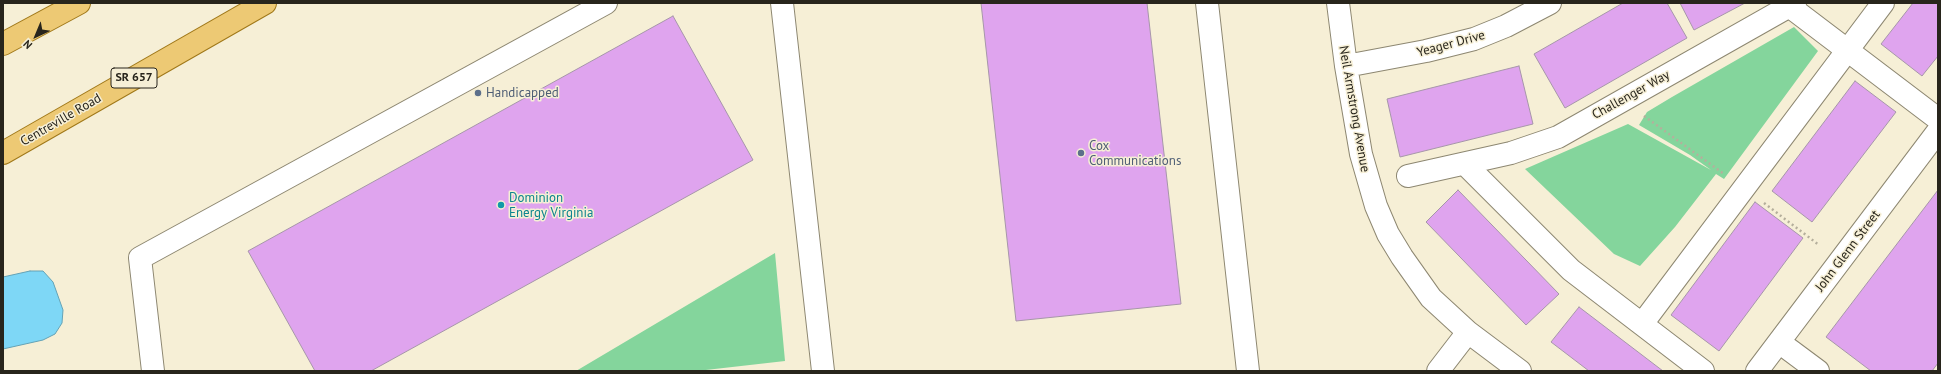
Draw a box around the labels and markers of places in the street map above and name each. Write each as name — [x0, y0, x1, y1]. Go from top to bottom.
place label: Handicapped — [486, 85, 559, 101]
marker: Handicapped — [473, 88, 483, 98]
place label: Cox Communications — [1089, 138, 1181, 169]
marker: Cox Communications — [1076, 148, 1086, 158]
place label: Dominion Energy Virginia — [509, 190, 593, 221]
marker: Dominion Energy Virginia — [496, 200, 506, 210]

